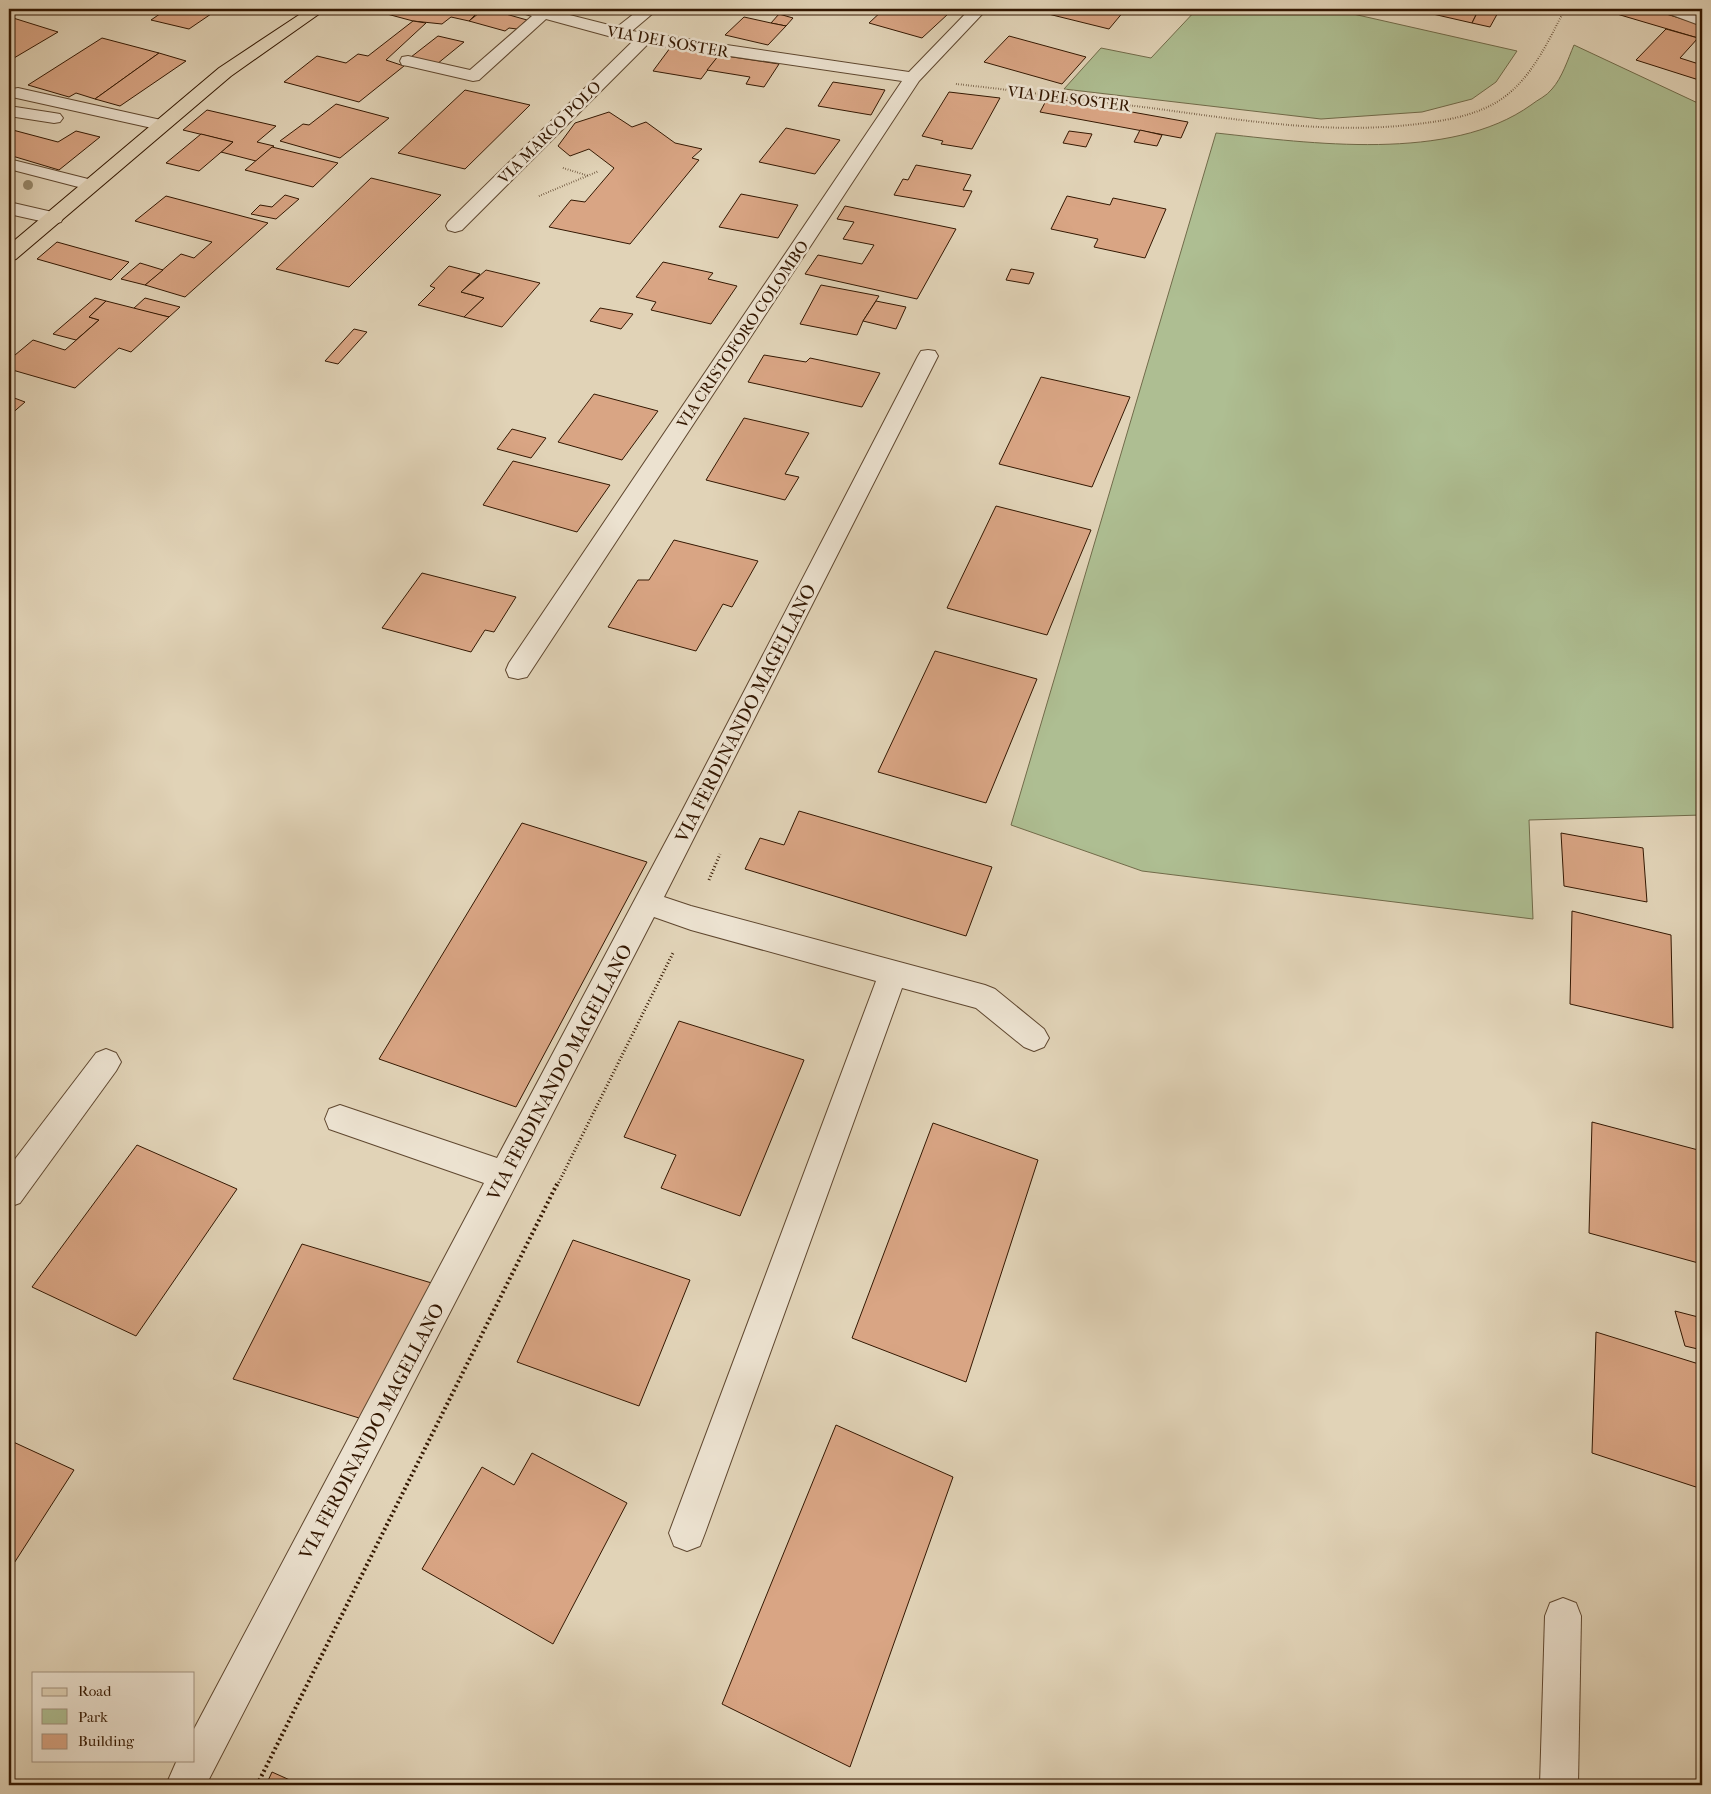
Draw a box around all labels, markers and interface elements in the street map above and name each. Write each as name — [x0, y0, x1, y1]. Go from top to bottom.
street label: VIA DEI SOSTER — [605, 21, 732, 62]
street label: VIA MARCO POLO — [493, 77, 605, 189]
street label: VIA DEI SOSTER — [1006, 81, 1133, 116]
street label: VIA CRISTOFORO COLOMBO — [672, 237, 812, 432]
street label: VIA FERDINANDO MAGELLANO — [671, 581, 821, 847]
street label: VIA FERDINANDO MAGELLANO — [482, 941, 637, 1205]
street label: VIA FERDINANDO MAGELLANO — [294, 1300, 449, 1564]
legend — [32, 1672, 195, 1762]
text: Road — [78, 1682, 112, 1700]
text: Park — [78, 1708, 108, 1726]
text: Building — [78, 1732, 135, 1750]

